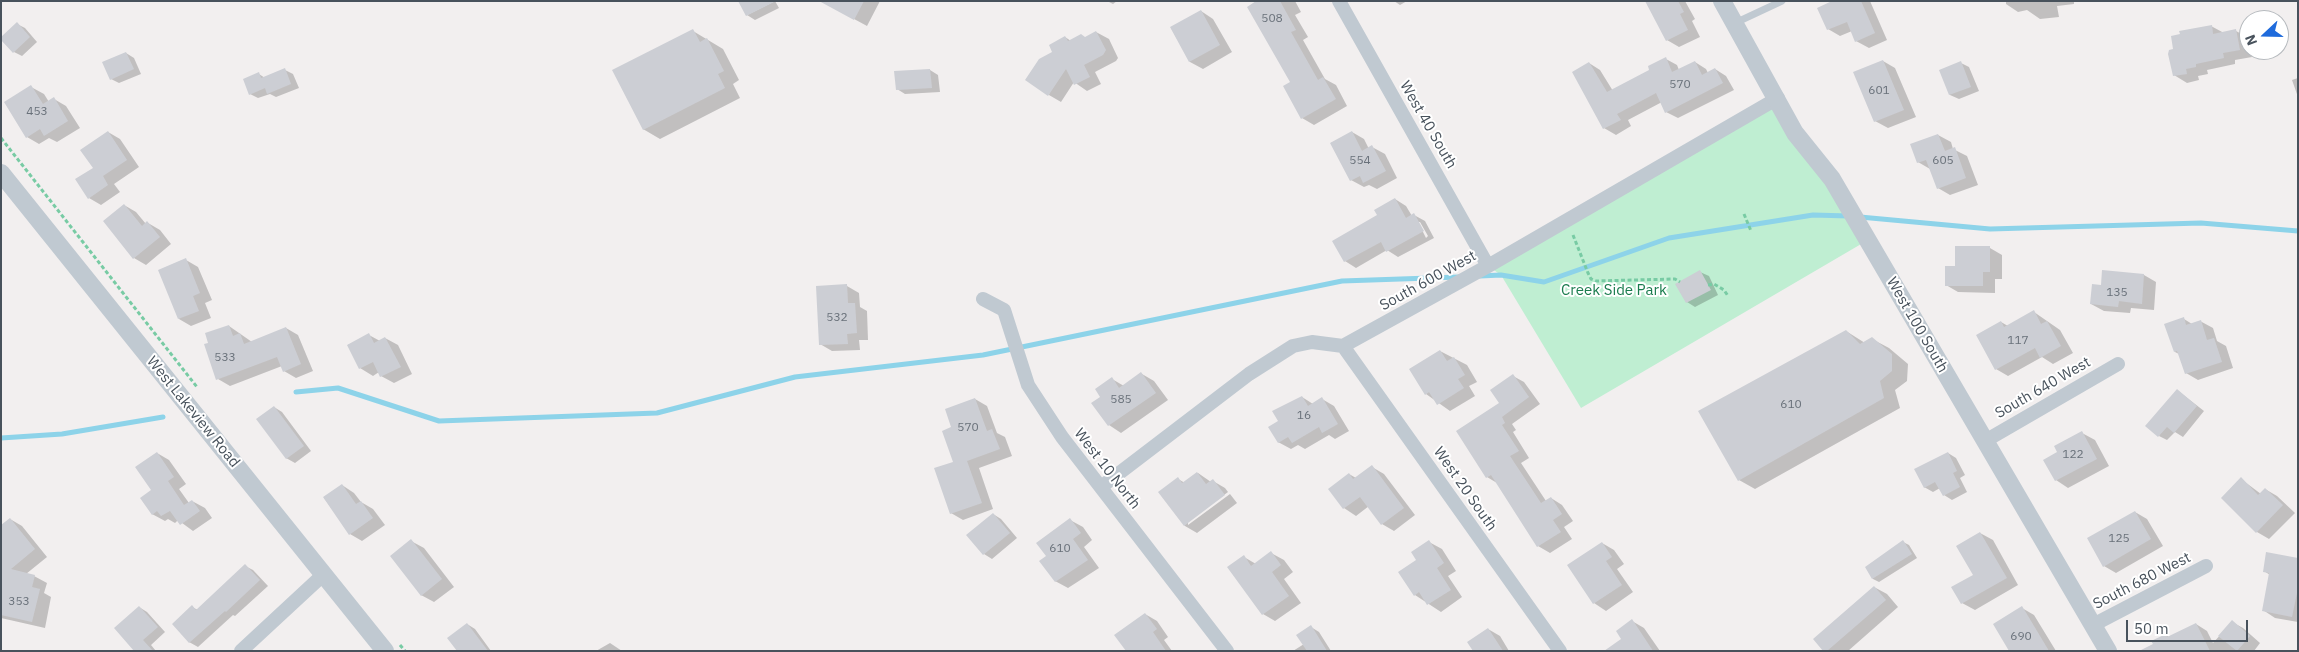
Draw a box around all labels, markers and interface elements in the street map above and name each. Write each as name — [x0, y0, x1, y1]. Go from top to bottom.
north arrow — [2239, 10, 2289, 60]
house number: 508 — [1261, 12, 1283, 26]
text: N — [2241, 32, 2261, 48]
street label: West 40 South — [1396, 78, 1460, 172]
house number: 570 — [1669, 78, 1691, 92]
house number: 601 — [1868, 84, 1890, 98]
house number: 453 — [26, 105, 48, 119]
house number: 554 — [1349, 154, 1371, 168]
house number: 605 — [1932, 154, 1954, 168]
street label: South 600 West — [1377, 247, 1479, 315]
street label: West 100 South — [1882, 274, 1952, 376]
park label: Creek Side Park — [1561, 282, 1667, 300]
house number: 135 — [2106, 286, 2128, 300]
house number: 532 — [826, 311, 848, 325]
house number: 117 — [2007, 334, 2029, 348]
house number: 533 — [214, 351, 236, 365]
street label: West Lakeview Road — [143, 353, 243, 471]
street label: South 640 West — [1992, 353, 2094, 423]
house number: 585 — [1110, 393, 1132, 407]
house number: 610 — [1780, 398, 1802, 412]
house number: 16 — [1297, 409, 1311, 423]
house number: 570 — [957, 421, 979, 435]
street label: West 10 North — [1070, 425, 1144, 513]
street label: West 20 South — [1429, 444, 1501, 534]
house number: 122 — [2062, 448, 2084, 462]
house number: 125 — [2108, 532, 2130, 546]
house number: 610 — [1049, 542, 1071, 556]
street label: South 680 West — [2090, 549, 2194, 613]
house number: 353 — [8, 595, 30, 609]
scale bar — [2129, 610, 2252, 642]
text: 50 m — [2134, 619, 2169, 638]
house number: 690 — [2010, 630, 2032, 644]

